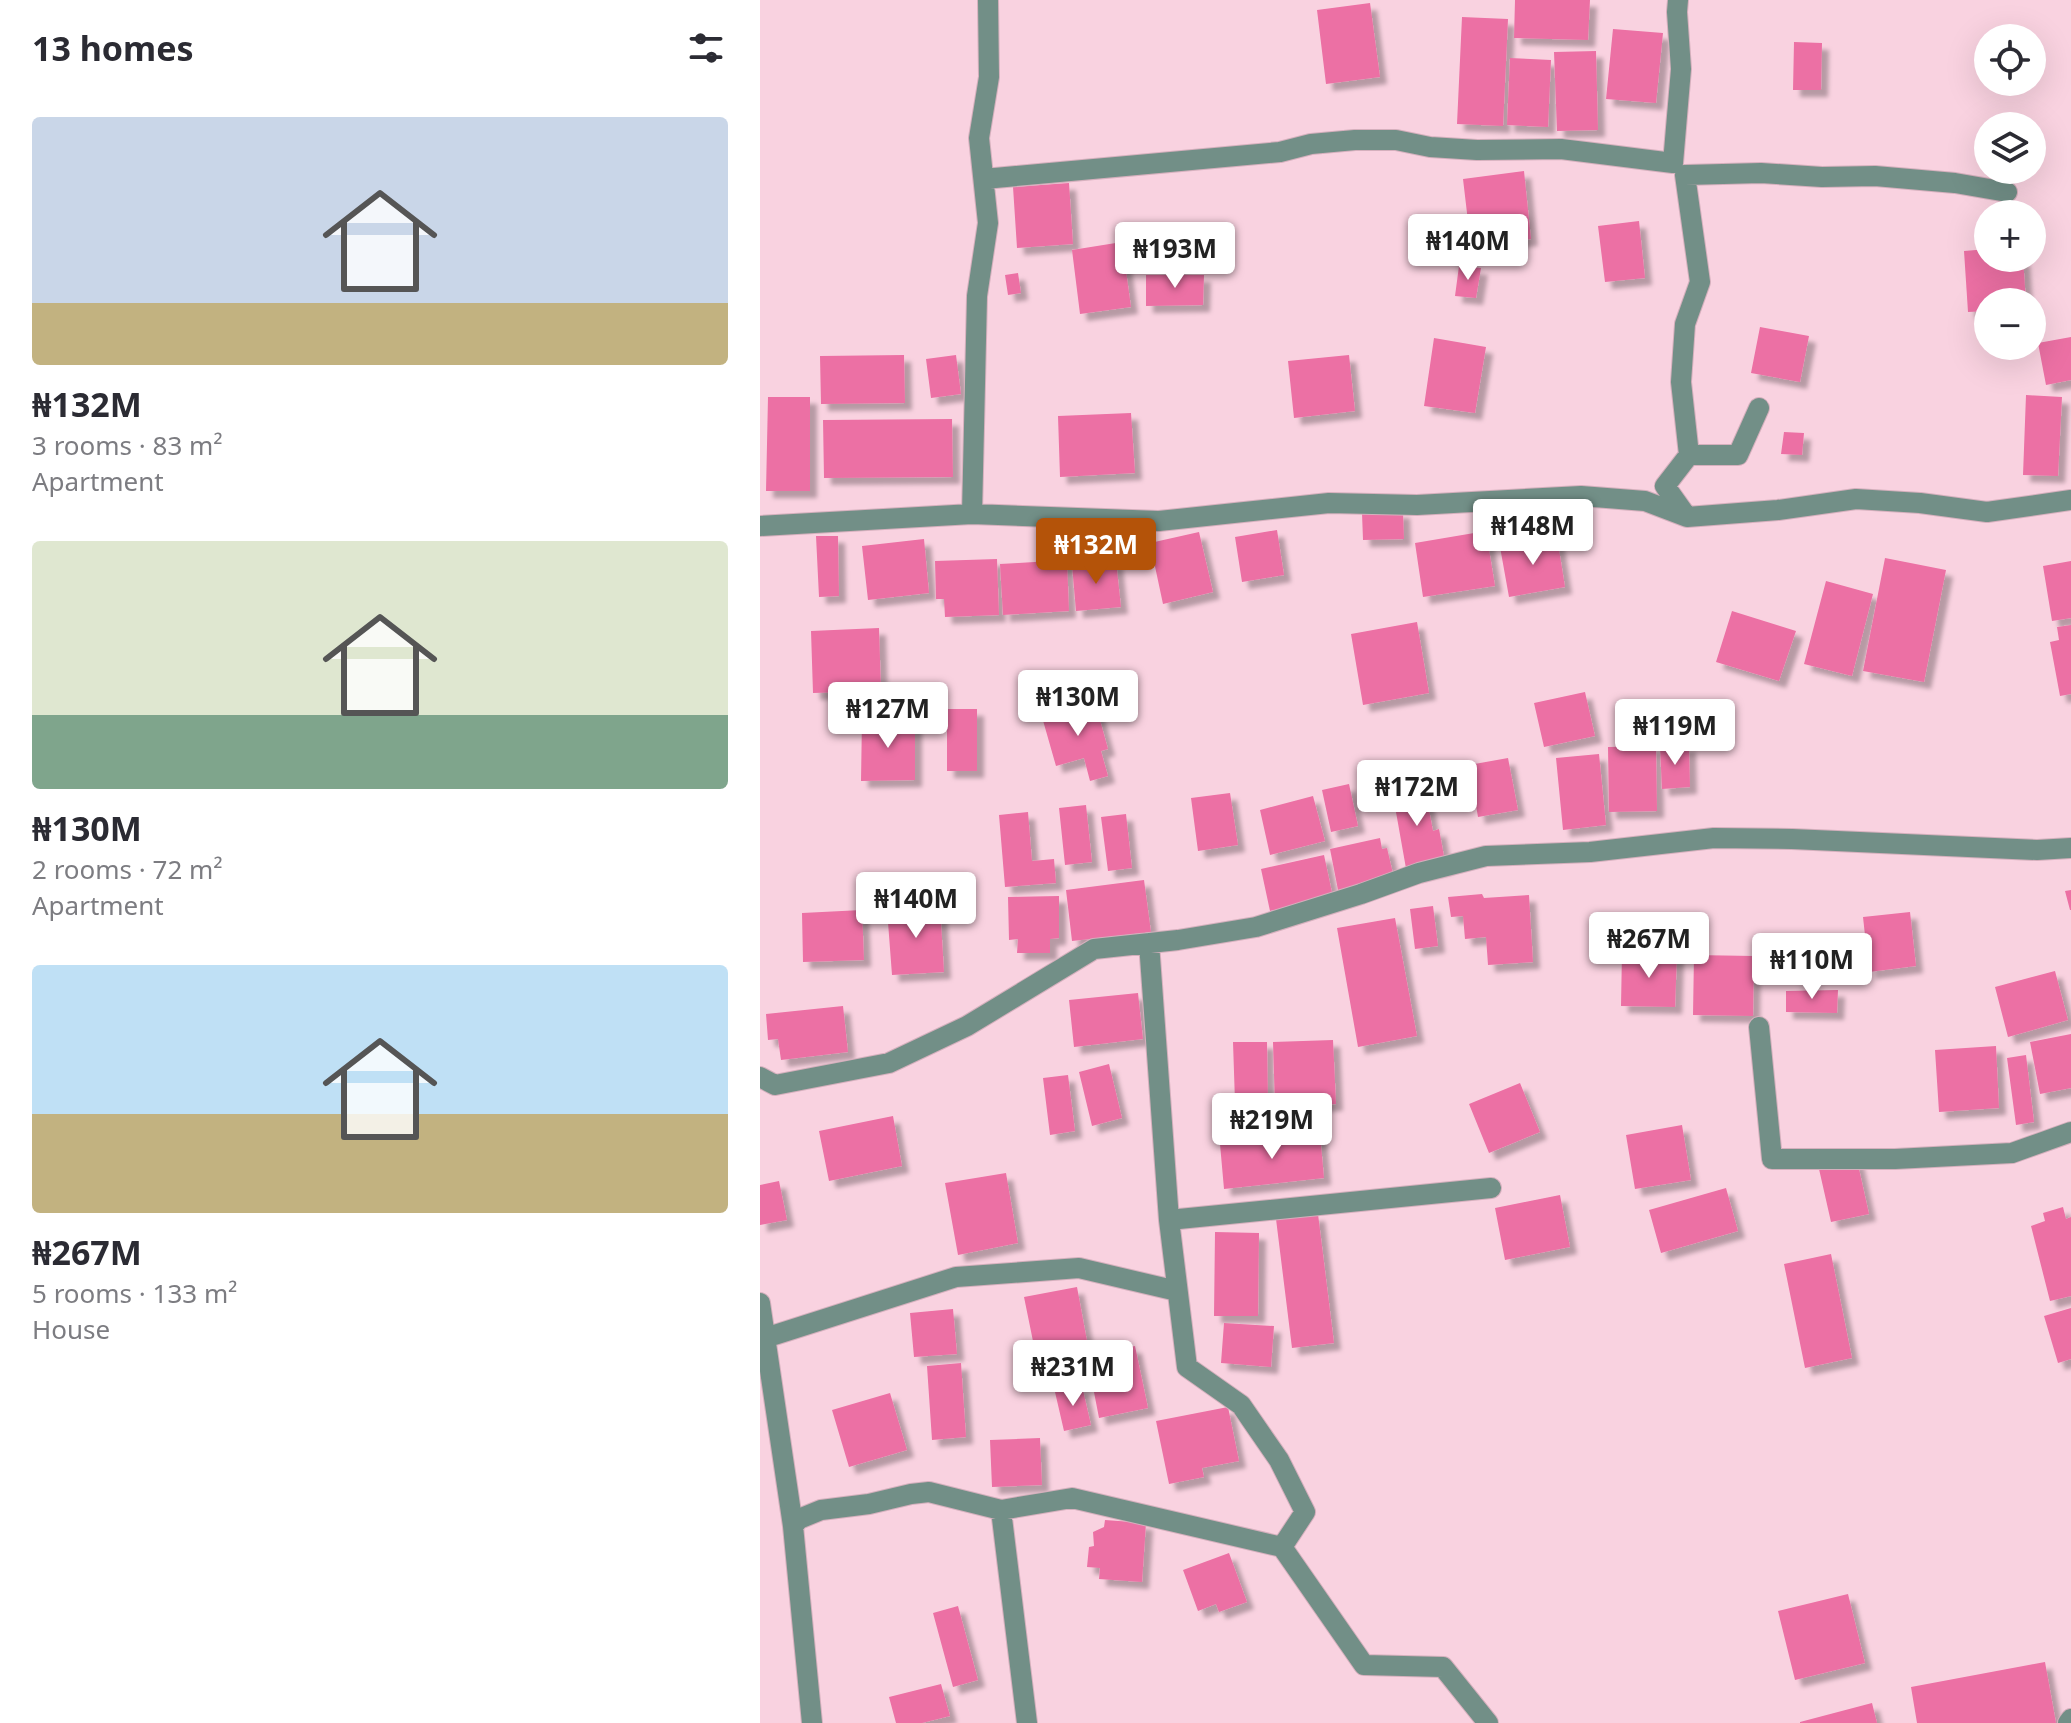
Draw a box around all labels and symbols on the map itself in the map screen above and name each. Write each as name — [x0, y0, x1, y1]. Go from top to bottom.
pin: ₦140M — [1412, 214, 1524, 282]
pin: ₦193M — [1119, 222, 1231, 290]
pin: ₦148M — [1477, 499, 1589, 567]
pin: ₦132M — [1040, 518, 1152, 586]
pin: ₦130M — [1022, 670, 1134, 738]
pin: ₦127M — [832, 682, 944, 750]
pin: ₦119M — [1619, 699, 1731, 767]
pin: ₦172M — [1361, 760, 1473, 828]
pin: ₦140M — [860, 872, 972, 940]
pin: ₦267M — [1593, 912, 1705, 980]
pin: ₦110M — [1756, 933, 1868, 1001]
pin: ₦219M — [1216, 1093, 1328, 1161]
pin: ₦231M — [1017, 1340, 1129, 1408]

